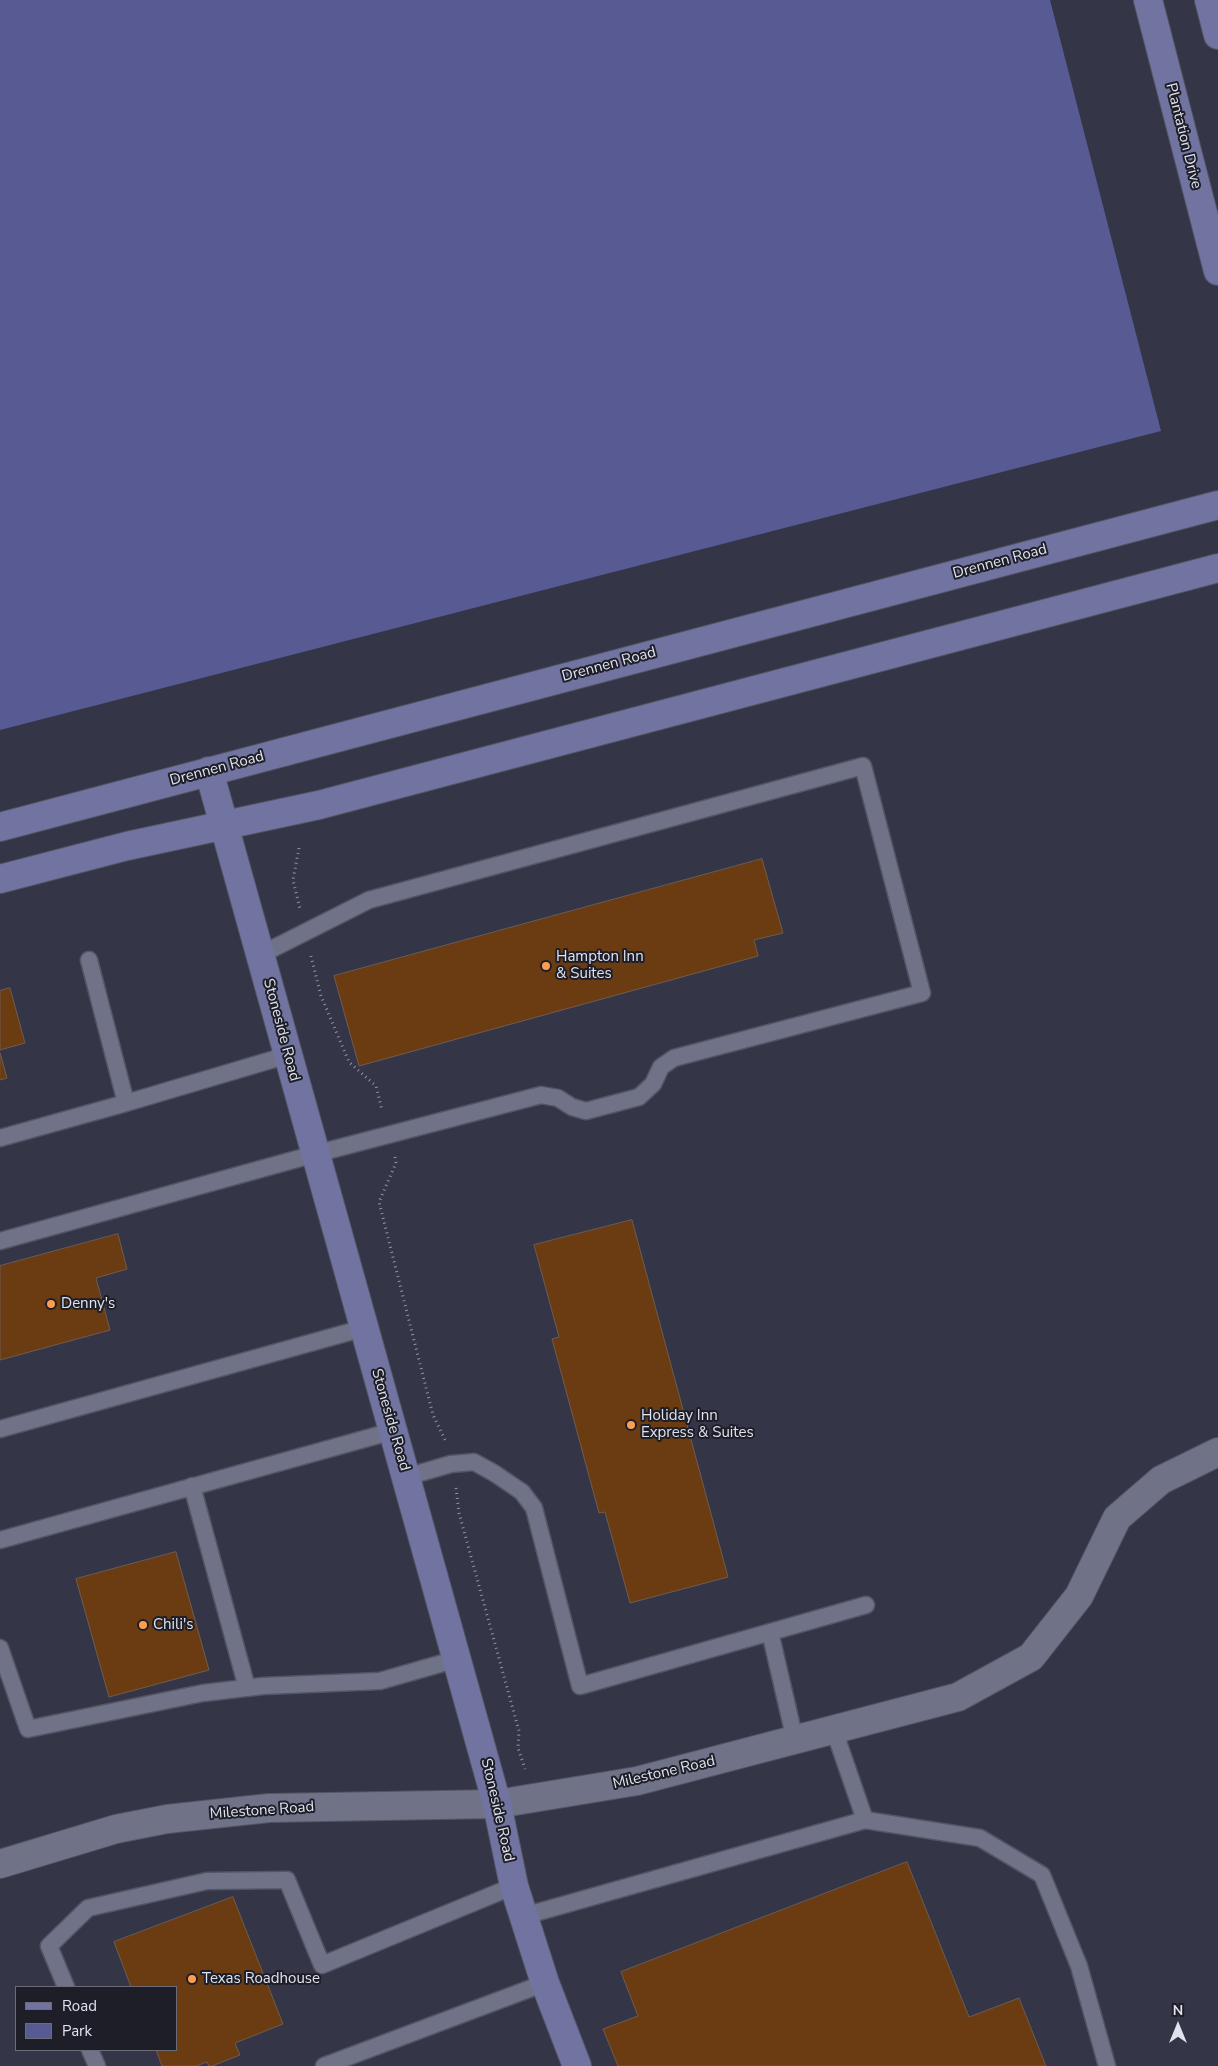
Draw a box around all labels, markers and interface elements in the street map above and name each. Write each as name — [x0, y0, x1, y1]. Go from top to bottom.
street label: Plantation Drive — [1161, 81, 1205, 191]
street label: Drennen Road — [951, 541, 1049, 583]
street label: Drennen Road — [560, 644, 658, 686]
street label: Drennen Road — [168, 748, 266, 790]
place label: Hampton Inn & Suites — [556, 948, 644, 983]
marker: Hampton Inn & Suites — [540, 960, 552, 972]
street label: Stoneside Road — [259, 977, 303, 1083]
place label: Denny's — [61, 1295, 115, 1313]
marker: Denny's — [45, 1298, 57, 1310]
street label: Stoneside Road — [367, 1367, 413, 1473]
place label: Holiday Inn Express & Suites — [641, 1407, 754, 1442]
marker: Holiday Inn Express & Suites — [625, 1419, 637, 1431]
place label: Chili's — [153, 1616, 194, 1634]
marker: Chili's — [137, 1619, 149, 1631]
street label: Milestone Road — [611, 1752, 717, 1794]
street label: Stoneside Road — [476, 1757, 518, 1863]
street label: Milestone Road — [209, 1798, 315, 1824]
place label: Texas Roadhouse — [202, 1970, 320, 1988]
marker: Texas Roadhouse — [186, 1973, 198, 1985]
legend — [15, 1986, 178, 2051]
text: Road — [62, 1996, 97, 2016]
north arrow — [1153, 2001, 1203, 2051]
text: N — [1173, 2001, 1183, 2020]
text: Park — [62, 2021, 92, 2041]

